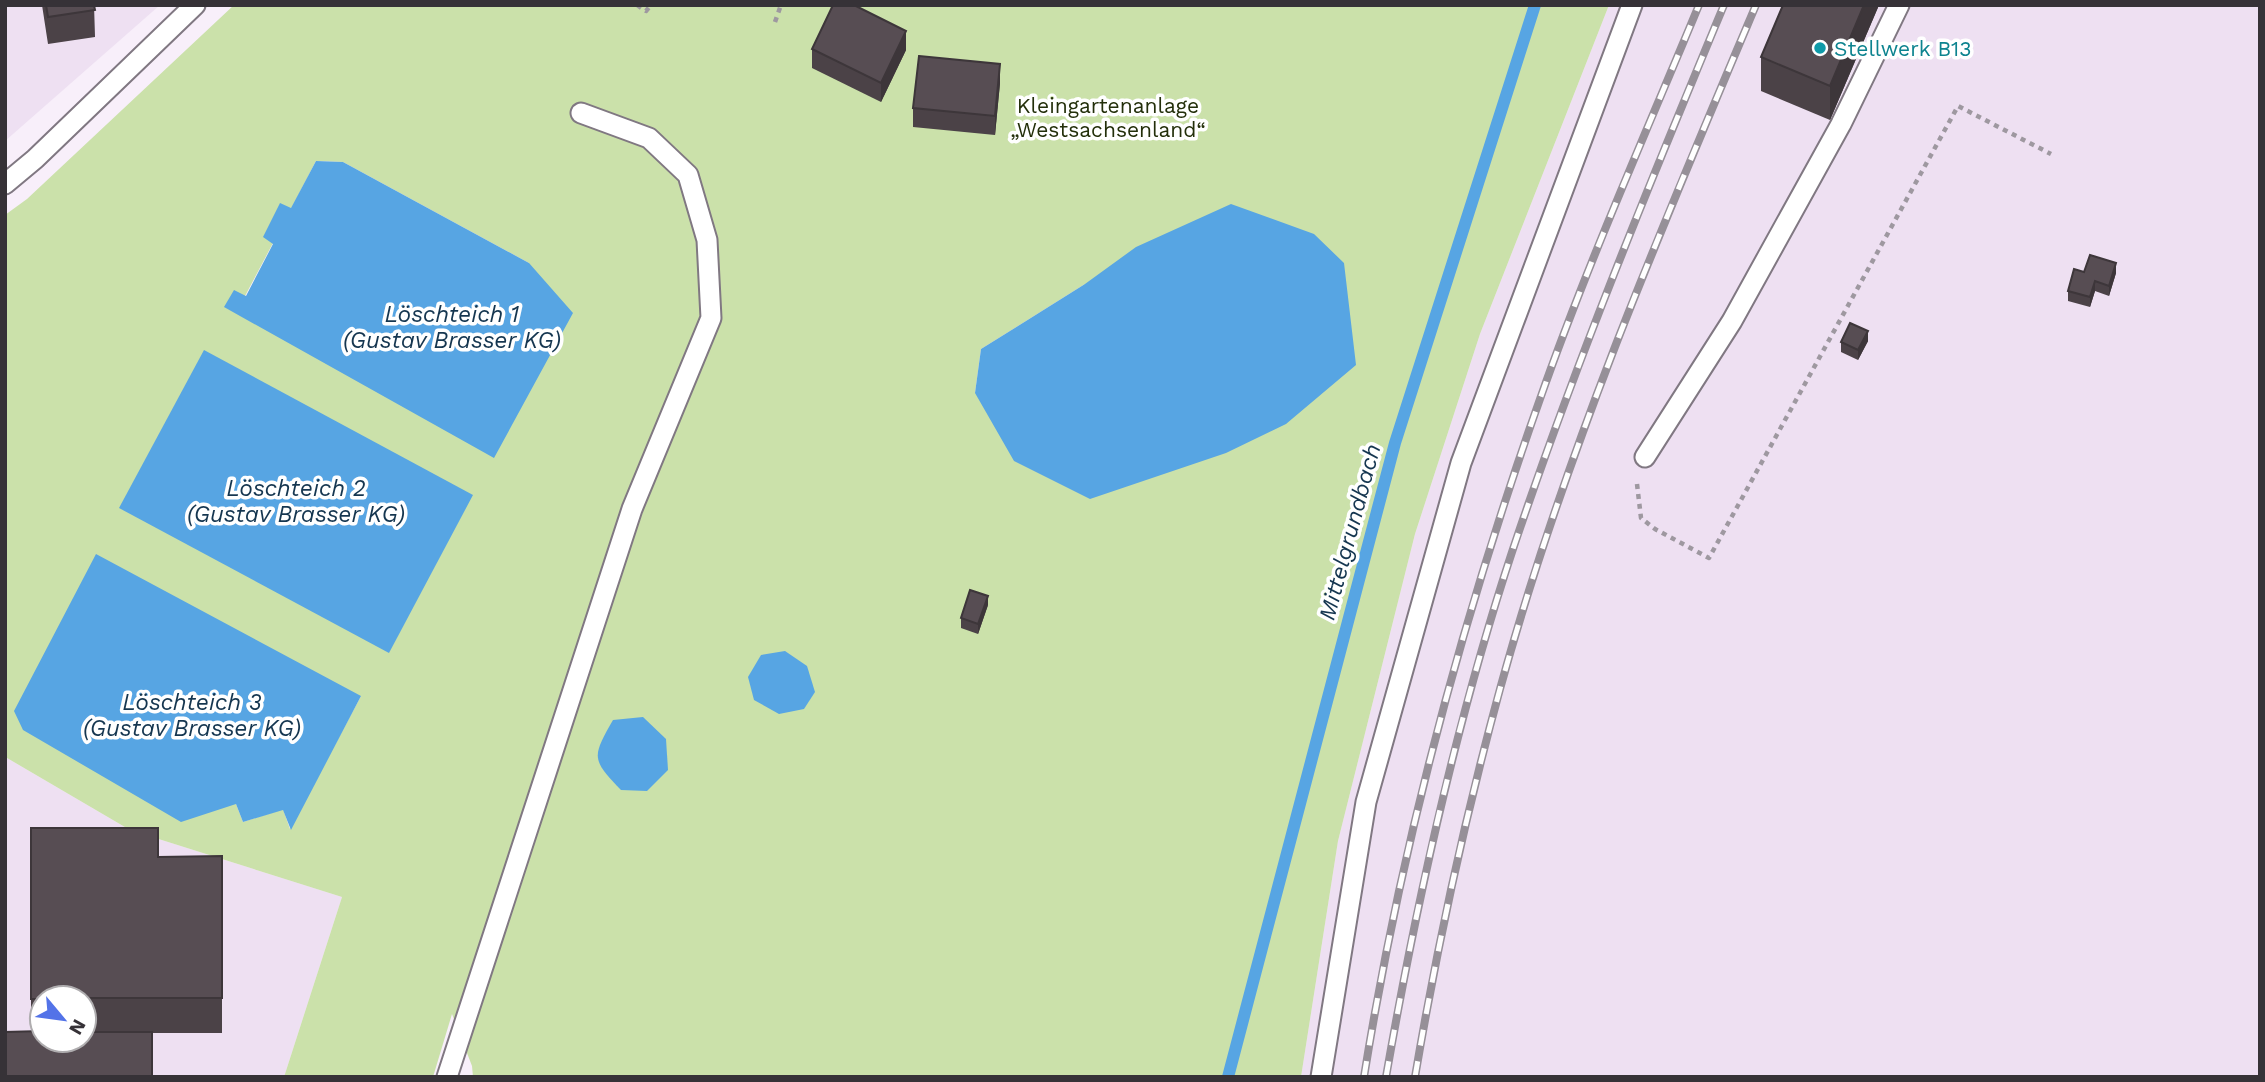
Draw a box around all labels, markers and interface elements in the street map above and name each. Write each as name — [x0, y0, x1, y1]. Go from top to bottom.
place label: Stellwerk B13 — [1834, 36, 1972, 61]
marker: Stellwerk B13 — [1812, 40, 1828, 56]
park label: Kleingartenanlage „Westsachsenland“ — [1010, 93, 1206, 142]
water label: Löschteich 1 (Gustav Brasser KG) — [343, 301, 561, 354]
water label: Mittelgrundbach — [1313, 441, 1387, 623]
water label: Löschteich 2 (Gustav Brasser KG) — [187, 475, 405, 528]
water label: Löschteich 3 (Gustav Brasser KG) — [83, 689, 301, 742]
north arrow — [28, 984, 98, 1054]
text: N — [64, 1015, 91, 1039]

